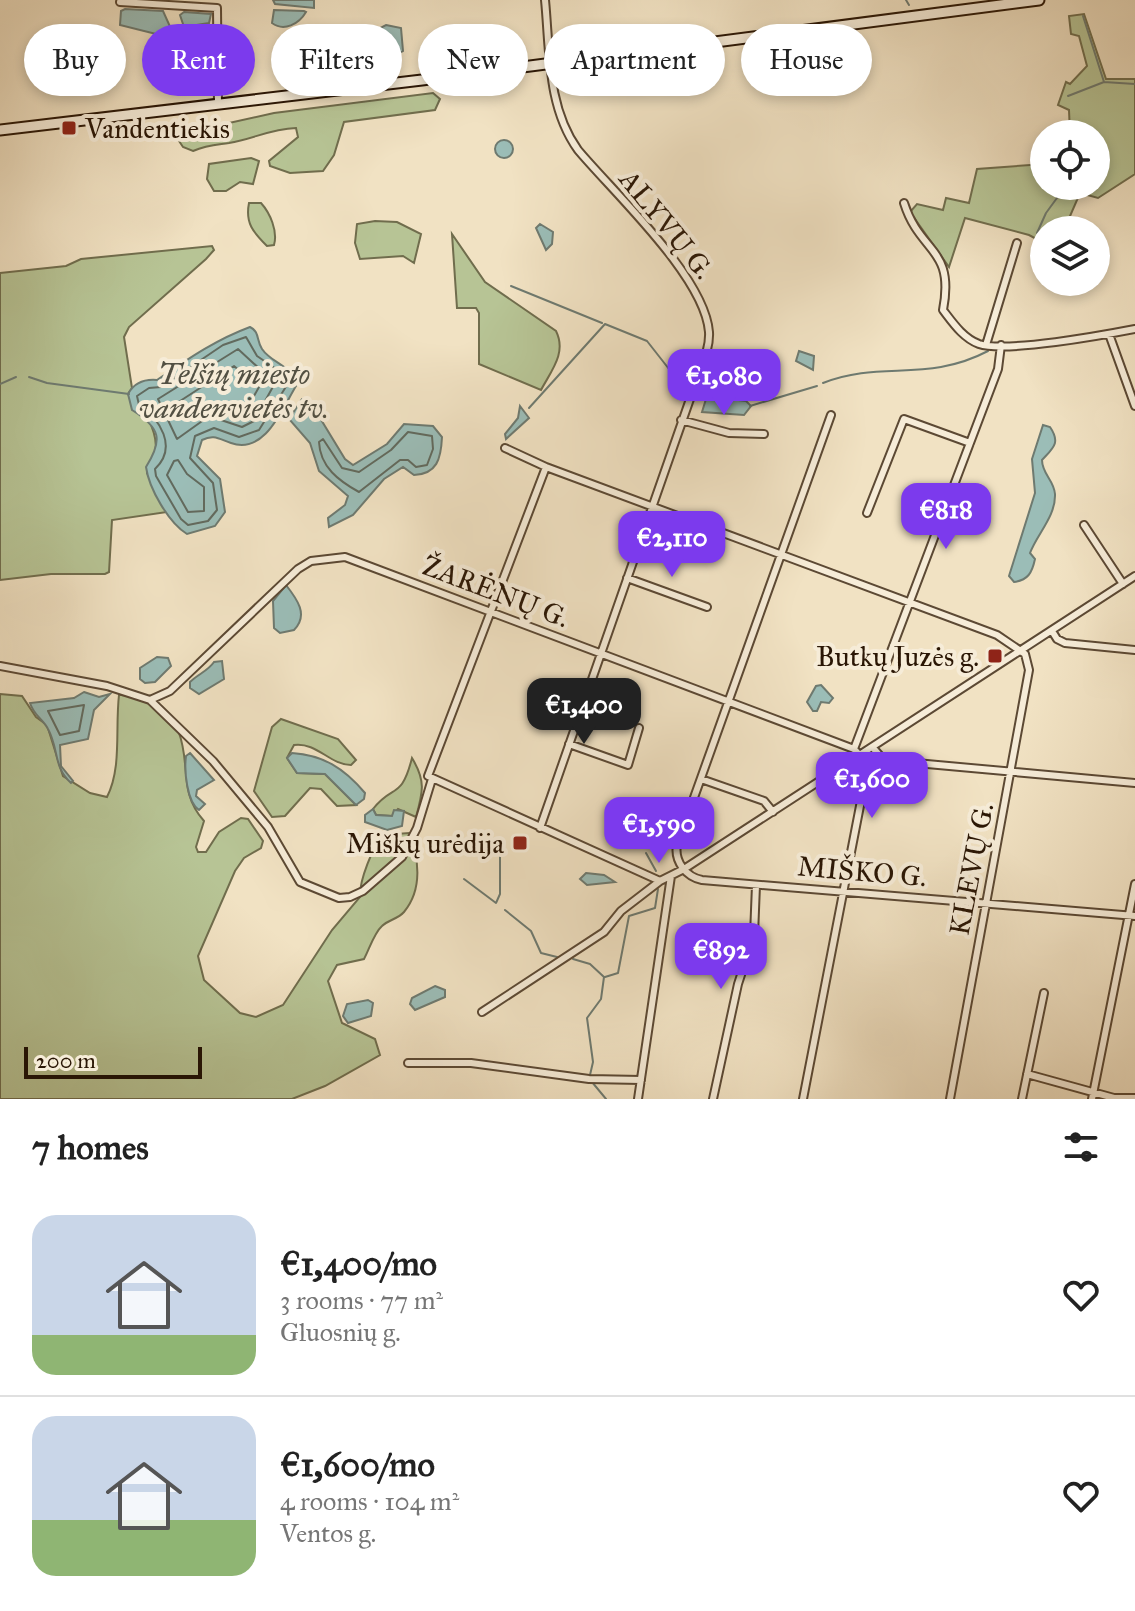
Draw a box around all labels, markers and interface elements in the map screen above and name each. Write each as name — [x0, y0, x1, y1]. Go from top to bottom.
chip: Buy — [24, 24, 126, 96]
chip: Rent — [142, 24, 255, 96]
chip: Filters — [271, 24, 402, 96]
chip: New — [418, 24, 528, 96]
chip: Apartment — [544, 24, 725, 96]
chip: House — [741, 24, 872, 96]
place label: Vandentiekis — [84, 111, 230, 146]
marker: Vandentiekis — [60, 119, 78, 137]
map controls — [1030, 120, 1110, 296]
button: locate — [1030, 120, 1110, 200]
street label: ALYVŲ G. — [611, 162, 721, 286]
button: layers — [1030, 216, 1110, 296]
pin: €1,080 — [659, 349, 789, 417]
water label: Telšių miesto vandenvietės tv. — [139, 356, 329, 426]
text: €1,080 — [686, 359, 762, 391]
pin: €818 — [899, 483, 993, 551]
text: €818 — [919, 493, 973, 525]
pin: €2,110 — [607, 511, 737, 579]
text: €2,110 — [636, 521, 708, 553]
street label: ŽARĖNŲ G. — [418, 548, 574, 635]
place label: Butkų Juzės g. — [816, 639, 979, 674]
marker: Butkų Juzės g. — [986, 647, 1004, 665]
pin: €1,400 — [519, 678, 649, 746]
text: €1,400 — [545, 688, 623, 720]
pin: €1,600 — [807, 752, 937, 820]
text: €1,600 — [834, 762, 910, 794]
pin: €1,590 — [594, 797, 724, 865]
street label: KLEVŲ G. — [942, 800, 1001, 938]
text: €1,590 — [622, 807, 696, 839]
place label: Miškų urėdija — [346, 826, 504, 861]
marker: Miškų urėdija — [511, 834, 529, 852]
street label: MIŠKO G. — [796, 848, 928, 895]
pin: €892 — [674, 923, 768, 991]
text: €892 — [693, 933, 749, 965]
scale bar — [24, 1043, 202, 1079]
text: 200 m — [36, 1047, 96, 1074]
icon: filters — [1059, 1125, 1103, 1169]
text: 7 homes — [32, 1127, 149, 1168]
text: €1,400/mo — [280, 1243, 437, 1284]
icon: home — [96, 1247, 192, 1343]
icon: heart — [1059, 1273, 1103, 1317]
text: 3 rooms · 77 m² — [280, 1284, 443, 1316]
text: Gluosnių g. — [280, 1316, 401, 1348]
text: €1,600/mo — [280, 1444, 435, 1485]
icon: home — [96, 1448, 192, 1544]
icon: heart — [1059, 1474, 1103, 1518]
text: 4 rooms · 104 m² — [280, 1485, 459, 1517]
text: Ventos g. — [280, 1517, 376, 1549]

